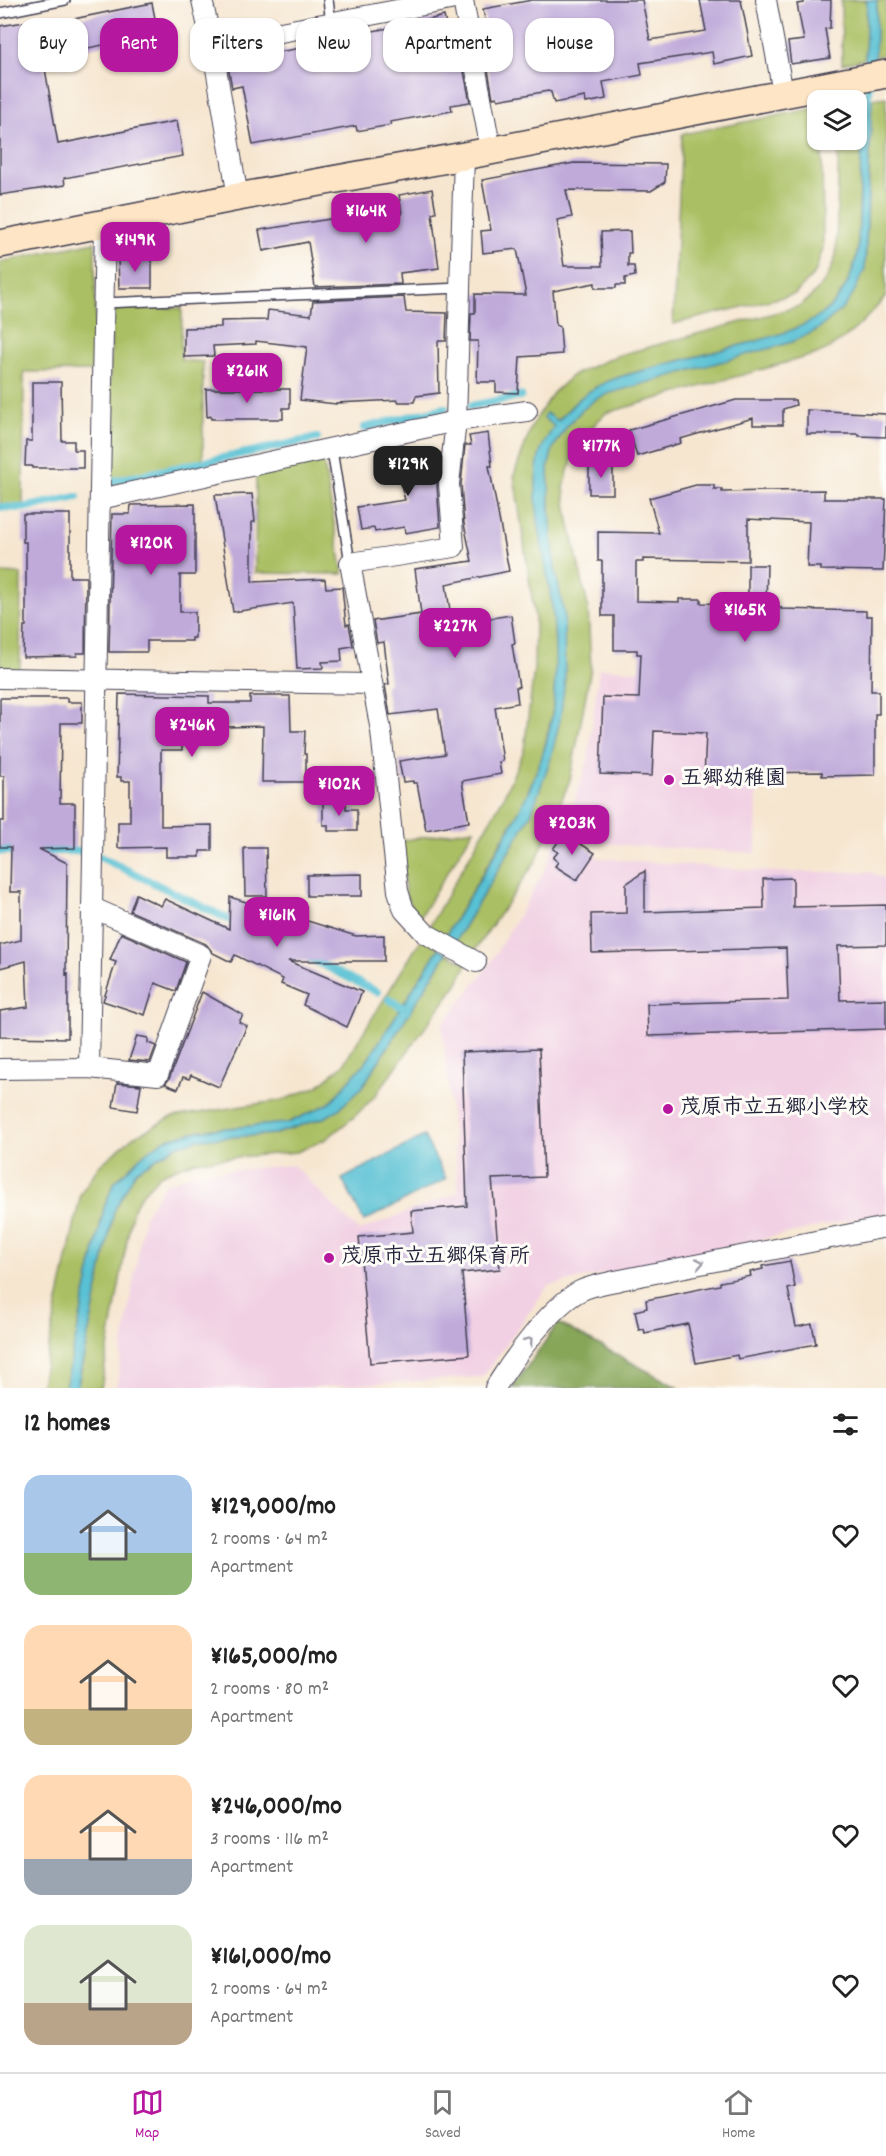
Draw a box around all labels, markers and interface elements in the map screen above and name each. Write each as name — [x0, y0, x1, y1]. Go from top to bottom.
chip: Buy — [18, 18, 88, 72]
chip: Rent — [100, 18, 178, 72]
chip: Filters — [190, 18, 284, 72]
chip: New — [296, 18, 371, 72]
chip: Apartment — [383, 18, 513, 72]
chip: House — [525, 18, 614, 72]
map controls — [807, 90, 867, 150]
button: layers — [807, 90, 867, 150]
pin: ¥164K — [324, 193, 408, 244]
text: ¥164K — [345, 198, 387, 226]
pin: ¥149K — [93, 222, 177, 273]
text: ¥149K — [115, 227, 155, 255]
pin: ¥261K — [205, 353, 289, 404]
text: ¥261K — [226, 358, 268, 386]
pin: ¥177K — [559, 428, 643, 479]
text: ¥177K — [582, 433, 620, 461]
pin: ¥129K — [366, 446, 450, 497]
text: ¥129K — [387, 451, 429, 479]
pin: ¥120K — [109, 525, 193, 576]
text: ¥120K — [130, 530, 172, 558]
pin: ¥165K — [703, 592, 787, 643]
text: ¥165K — [724, 597, 766, 625]
pin: ¥227K — [413, 608, 497, 659]
text: ¥227K — [433, 613, 477, 641]
pin: ¥246K — [150, 707, 234, 758]
text: ¥246K — [169, 712, 215, 740]
place label: 五郷幼稚園 — [681, 765, 786, 795]
pin: ¥102K — [297, 766, 381, 817]
text: ¥102K — [318, 771, 360, 799]
marker: 五郷幼稚園 — [662, 773, 676, 787]
pin: ¥203K — [530, 805, 614, 856]
text: ¥203K — [548, 810, 596, 838]
pin: ¥161K — [235, 897, 319, 948]
text: ¥161K — [258, 902, 296, 930]
place label: 茂原市立五郷小学校 — [680, 1094, 869, 1124]
marker: 茂原市立五郷小学校 — [661, 1102, 675, 1116]
place label: 茂原市立五郷保育所 — [341, 1243, 530, 1273]
marker: 茂原市立五郷保育所 — [322, 1251, 336, 1265]
one-way arrow — [695, 1257, 705, 1270]
one-way arrow — [522, 1337, 533, 1348]
text: 12 homes — [24, 1406, 111, 1443]
icon: filters — [829, 1408, 862, 1441]
text: ¥129,000/mo — [210, 1489, 336, 1526]
icon: home — [72, 1499, 144, 1571]
icon: heart — [829, 1519, 862, 1552]
text: 2 rooms · 64 m² — [210, 1526, 328, 1554]
text: Apartment — [210, 1554, 293, 1582]
text: ¥165,000/mo — [210, 1639, 337, 1676]
icon: home — [72, 1649, 144, 1721]
icon: heart — [829, 1669, 862, 1702]
text: 2 rooms · 80 m² — [210, 1676, 329, 1704]
text: Apartment — [210, 1704, 293, 1732]
text: ¥246,000/mo — [210, 1789, 342, 1826]
icon: home — [72, 1799, 144, 1871]
icon: heart — [829, 1819, 862, 1852]
text: 3 rooms · 116 m² — [210, 1826, 329, 1854]
text: Apartment — [210, 1854, 293, 1882]
text: ¥161,000/mo — [210, 1939, 331, 1976]
icon: home — [72, 1949, 144, 2021]
icon: heart — [829, 1969, 862, 2002]
text: 2 rooms · 64 m² — [210, 1976, 328, 2004]
text: Apartment — [210, 2004, 293, 2032]
tab: Map — [131, 2086, 164, 2145]
tab: Saved — [425, 2086, 461, 2145]
tab: Home — [722, 2086, 755, 2145]

